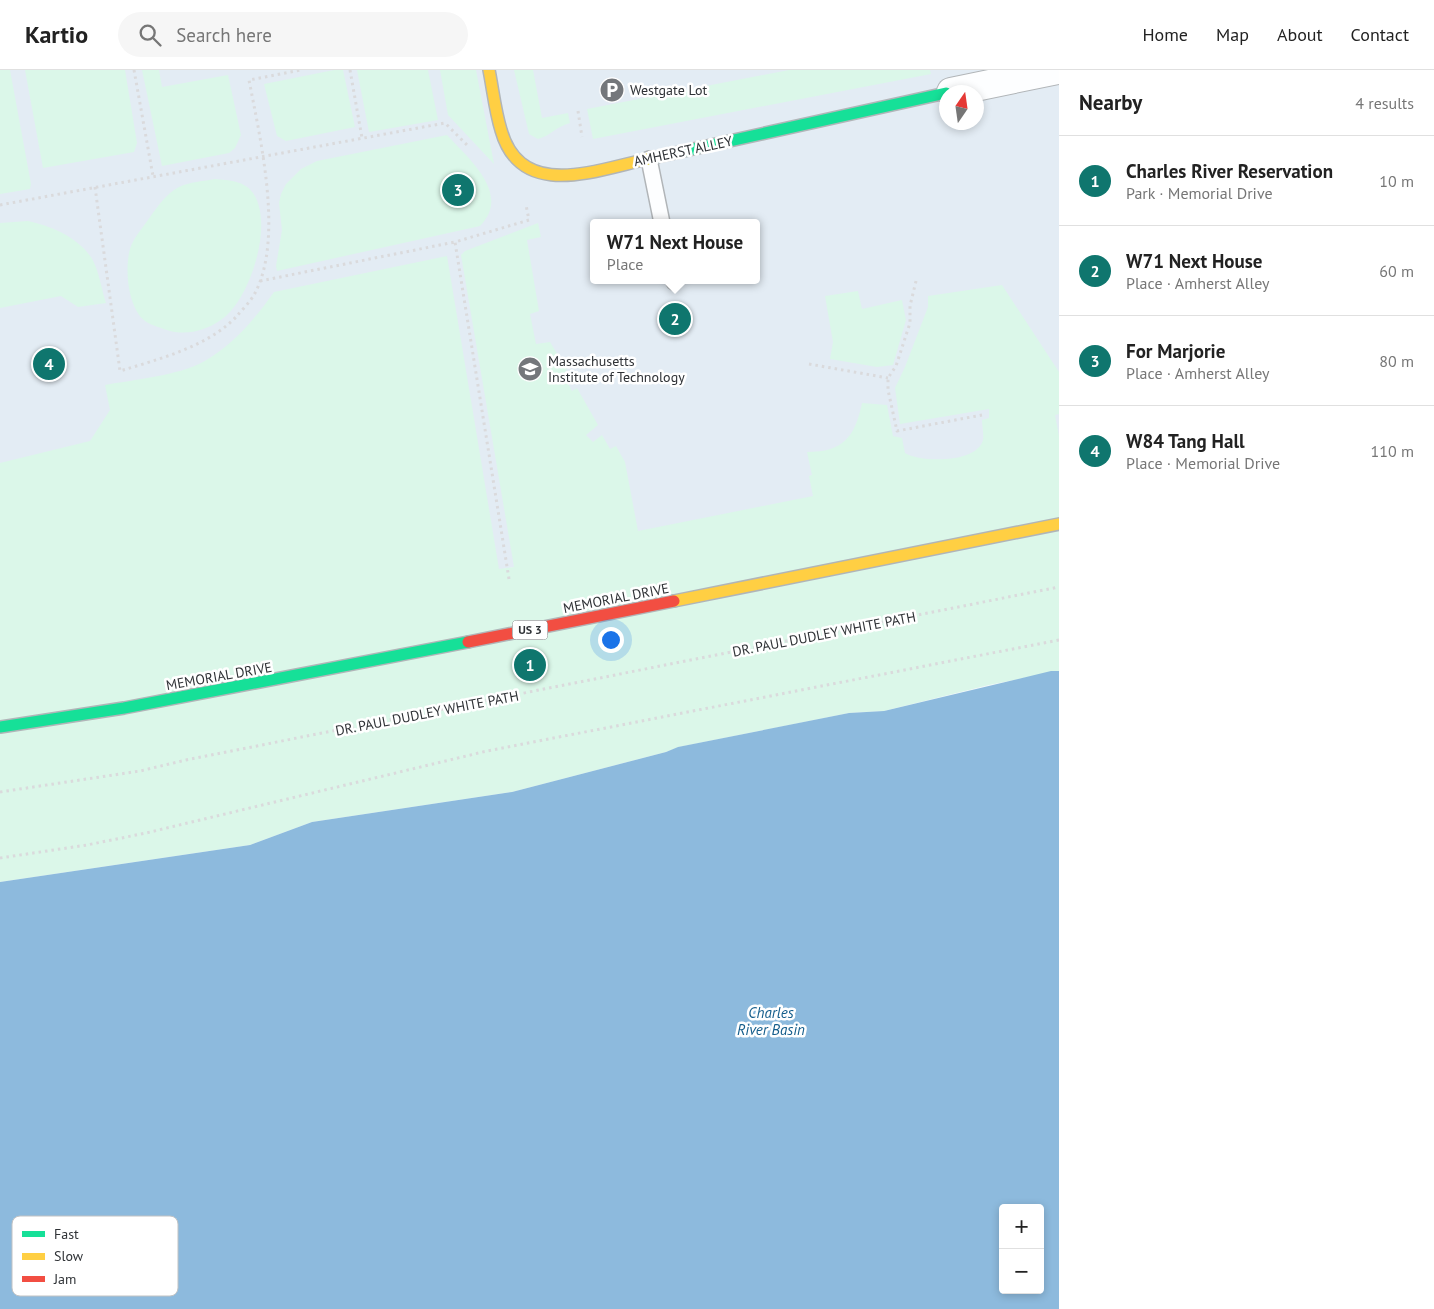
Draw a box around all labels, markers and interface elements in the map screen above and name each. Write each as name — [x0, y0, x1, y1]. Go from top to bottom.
search box — [118, 12, 468, 57]
text: Kartio — [25, 19, 88, 50]
icon: search — [136, 21, 164, 49]
text: Search here — [176, 23, 272, 47]
text: Home — [1142, 23, 1188, 46]
text: Map — [1216, 23, 1249, 46]
text: About — [1277, 23, 1323, 46]
text: Contact — [1351, 23, 1409, 46]
parking icon: Westgate Lot — [599, 77, 625, 103]
place label: Westgate Lot — [630, 81, 707, 99]
north arrow — [939, 85, 984, 130]
text: Nearby — [1079, 89, 1142, 116]
text: 4 results — [1355, 93, 1414, 113]
street label: AMHERST ALLEY — [632, 132, 734, 170]
text: Charles River Reservation — [1126, 159, 1333, 183]
pin: 3 — [442, 171, 474, 209]
text: 1 — [1090, 171, 1100, 191]
text: 10 m — [1379, 171, 1414, 191]
text: Park · Memorial Drive — [1126, 183, 1273, 203]
popup — [590, 219, 760, 284]
text: W71 Next House — [607, 230, 743, 254]
text: W71 Next House — [1126, 249, 1262, 273]
text: Place — [607, 254, 643, 274]
text: 2 — [1090, 261, 1100, 281]
text: 60 m — [1379, 261, 1414, 281]
text: Place · Amherst Alley — [1126, 273, 1269, 293]
pin: 2 — [659, 300, 691, 338]
text: For Marjorie — [1126, 339, 1225, 363]
pin: 4 — [33, 345, 65, 383]
text: 3 — [1090, 351, 1100, 371]
text: 80 m — [1379, 351, 1414, 371]
place label: Massachusetts Institute of Technology — [548, 352, 685, 386]
school or university icon: Massachusetts Institute of Technology — [517, 356, 543, 382]
text: Place · Amherst Alley — [1126, 363, 1269, 383]
text: W84 Tang Hall — [1126, 429, 1245, 453]
text: 4 — [1090, 441, 1100, 461]
text: 110 m — [1371, 441, 1414, 461]
text: Place · Memorial Drive — [1126, 453, 1280, 473]
street label: MEMORIAL DRIVE — [562, 579, 670, 617]
street label: DR. PAUL DUDLEY WHITE PATH — [731, 607, 917, 661]
road number: US 3 — [512, 620, 548, 640]
your location — [598, 627, 624, 653]
pin: 1 — [514, 646, 546, 684]
street label: MEMORIAL DRIVE — [165, 658, 273, 694]
street label: DR. PAUL DUDLEY WHITE PATH — [334, 686, 520, 740]
water label: Charles River Basin — [737, 1003, 805, 1039]
map controls — [999, 1204, 1044, 1294]
button: + — [999, 1204, 1044, 1249]
legend — [12, 1216, 178, 1296]
text: Fast — [54, 1225, 79, 1243]
text: Slow — [54, 1247, 84, 1265]
button: − — [999, 1249, 1044, 1294]
text: Jam — [53, 1270, 76, 1288]

